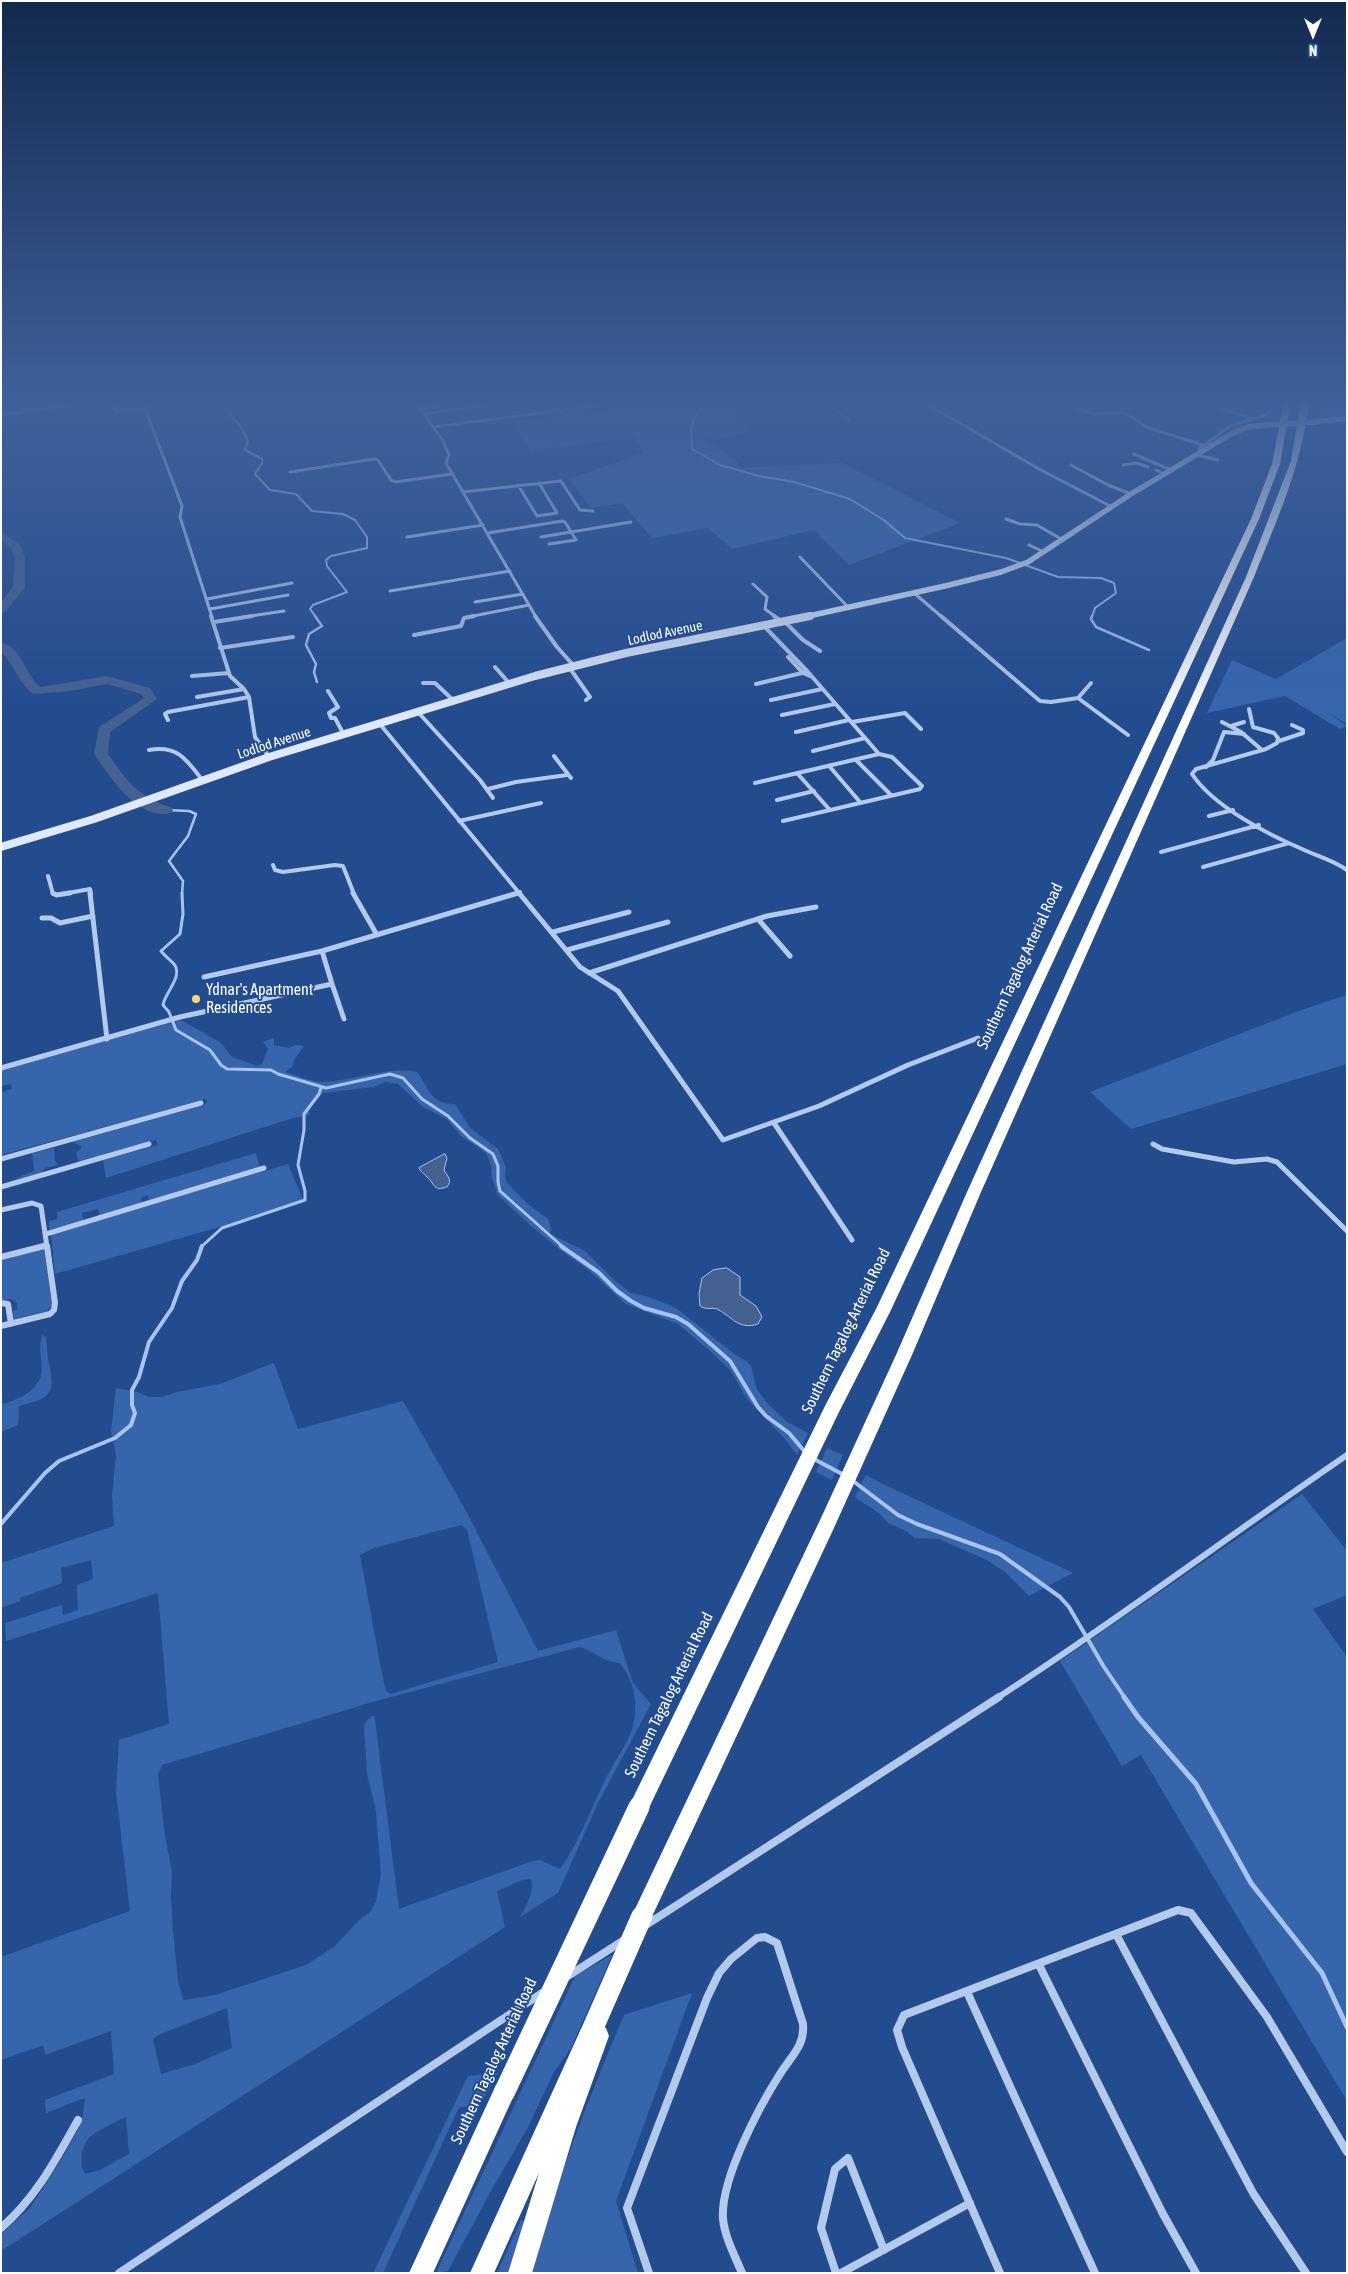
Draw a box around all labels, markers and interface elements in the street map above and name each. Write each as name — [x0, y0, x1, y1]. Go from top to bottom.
north arrow — [1288, 10, 1338, 60]
text: N — [1309, 42, 1317, 58]
street label: Lodlod Avenue — [626, 617, 704, 649]
street label: Lodlod Avenue — [235, 723, 313, 763]
street label: Southern Tagalog Arterial Road — [973, 880, 1067, 1052]
place label: Ydnar's Apartment Residences — [206, 980, 313, 1018]
marker: Ydnar's Apartment Residences — [190, 993, 202, 1005]
street label: Southern Tagalog Arterial Road — [798, 1245, 894, 1417]
street label: Southern Tagalog Arterial Road — [621, 1609, 717, 1781]
street label: Southern Tagalog Arterial Road — [447, 1975, 541, 2147]

